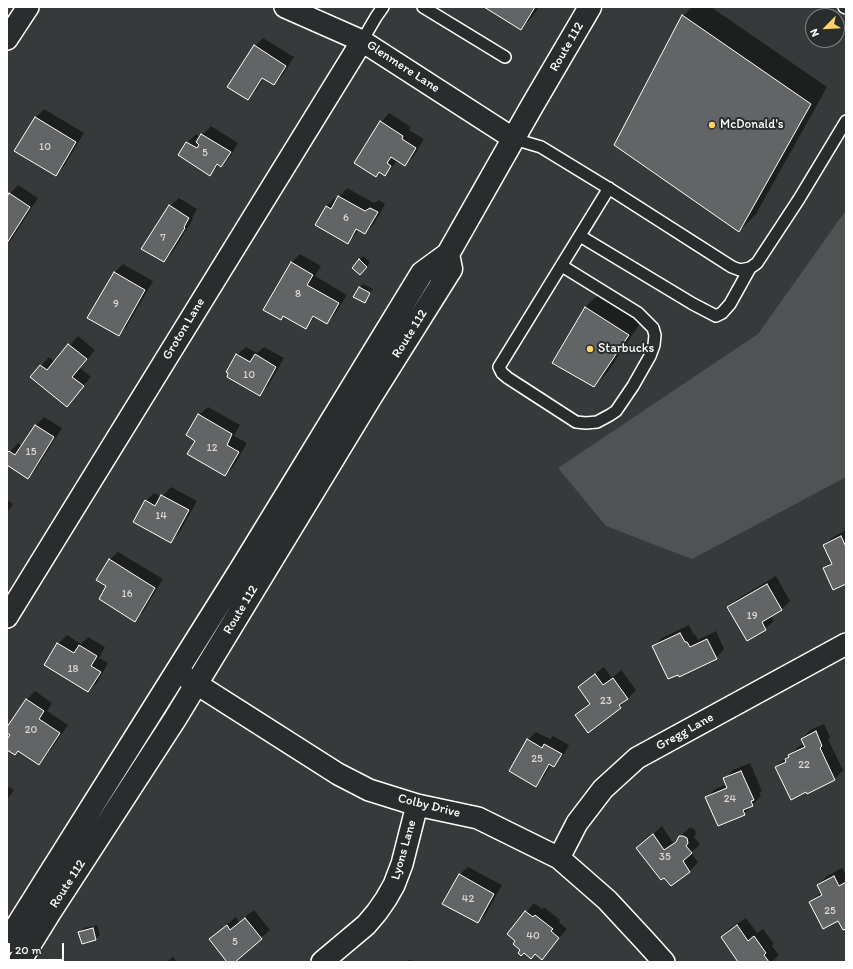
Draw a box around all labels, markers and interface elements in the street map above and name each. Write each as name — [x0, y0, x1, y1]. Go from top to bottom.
north arrow — [805, 8, 845, 48]
street label: Route 112 — [547, 19, 587, 75]
text: N — [807, 27, 822, 39]
street label: Glenmere Lane — [363, 38, 443, 96]
place label: McDonald's — [720, 117, 784, 133]
marker: McDonald's — [707, 120, 717, 130]
house number: 10 — [39, 140, 51, 154]
house number: 5 — [202, 146, 208, 160]
house number: 6 — [343, 211, 349, 225]
house number: 7 — [160, 231, 166, 245]
house number: 8 — [295, 287, 301, 301]
street label: Groton Lane — [159, 295, 209, 363]
house number: 9 — [113, 297, 119, 311]
street label: Route 112 — [389, 307, 431, 361]
place label: Starbucks — [598, 341, 654, 357]
marker: Starbucks — [585, 344, 595, 354]
house number: 10 — [243, 368, 255, 382]
house number: 12 — [207, 441, 217, 455]
house number: 15 — [26, 445, 36, 459]
house number: 14 — [155, 509, 167, 523]
street label: Route 112 — [220, 583, 262, 637]
house number: 16 — [122, 587, 132, 601]
house number: 19 — [747, 609, 757, 623]
house number: 18 — [67, 662, 79, 676]
house number: 23 — [600, 694, 612, 708]
street label: Gregg Lane — [653, 710, 717, 754]
house number: 20 — [25, 723, 37, 737]
house number: 25 — [531, 752, 543, 766]
house number: 22 — [798, 758, 810, 772]
street label: Colby Drive — [396, 791, 462, 821]
house number: 24 — [724, 792, 736, 806]
street label: Lyons Lane — [388, 818, 420, 882]
house number: 35 — [659, 850, 671, 864]
street label: Route 112 — [47, 857, 89, 911]
house number: 42 — [462, 892, 474, 906]
house number: 25 — [824, 904, 836, 918]
house number: 40 — [526, 929, 540, 943]
scale bar — [10, 935, 66, 961]
house number: 5 — [232, 935, 238, 949]
text: 20 m — [15, 943, 42, 957]

